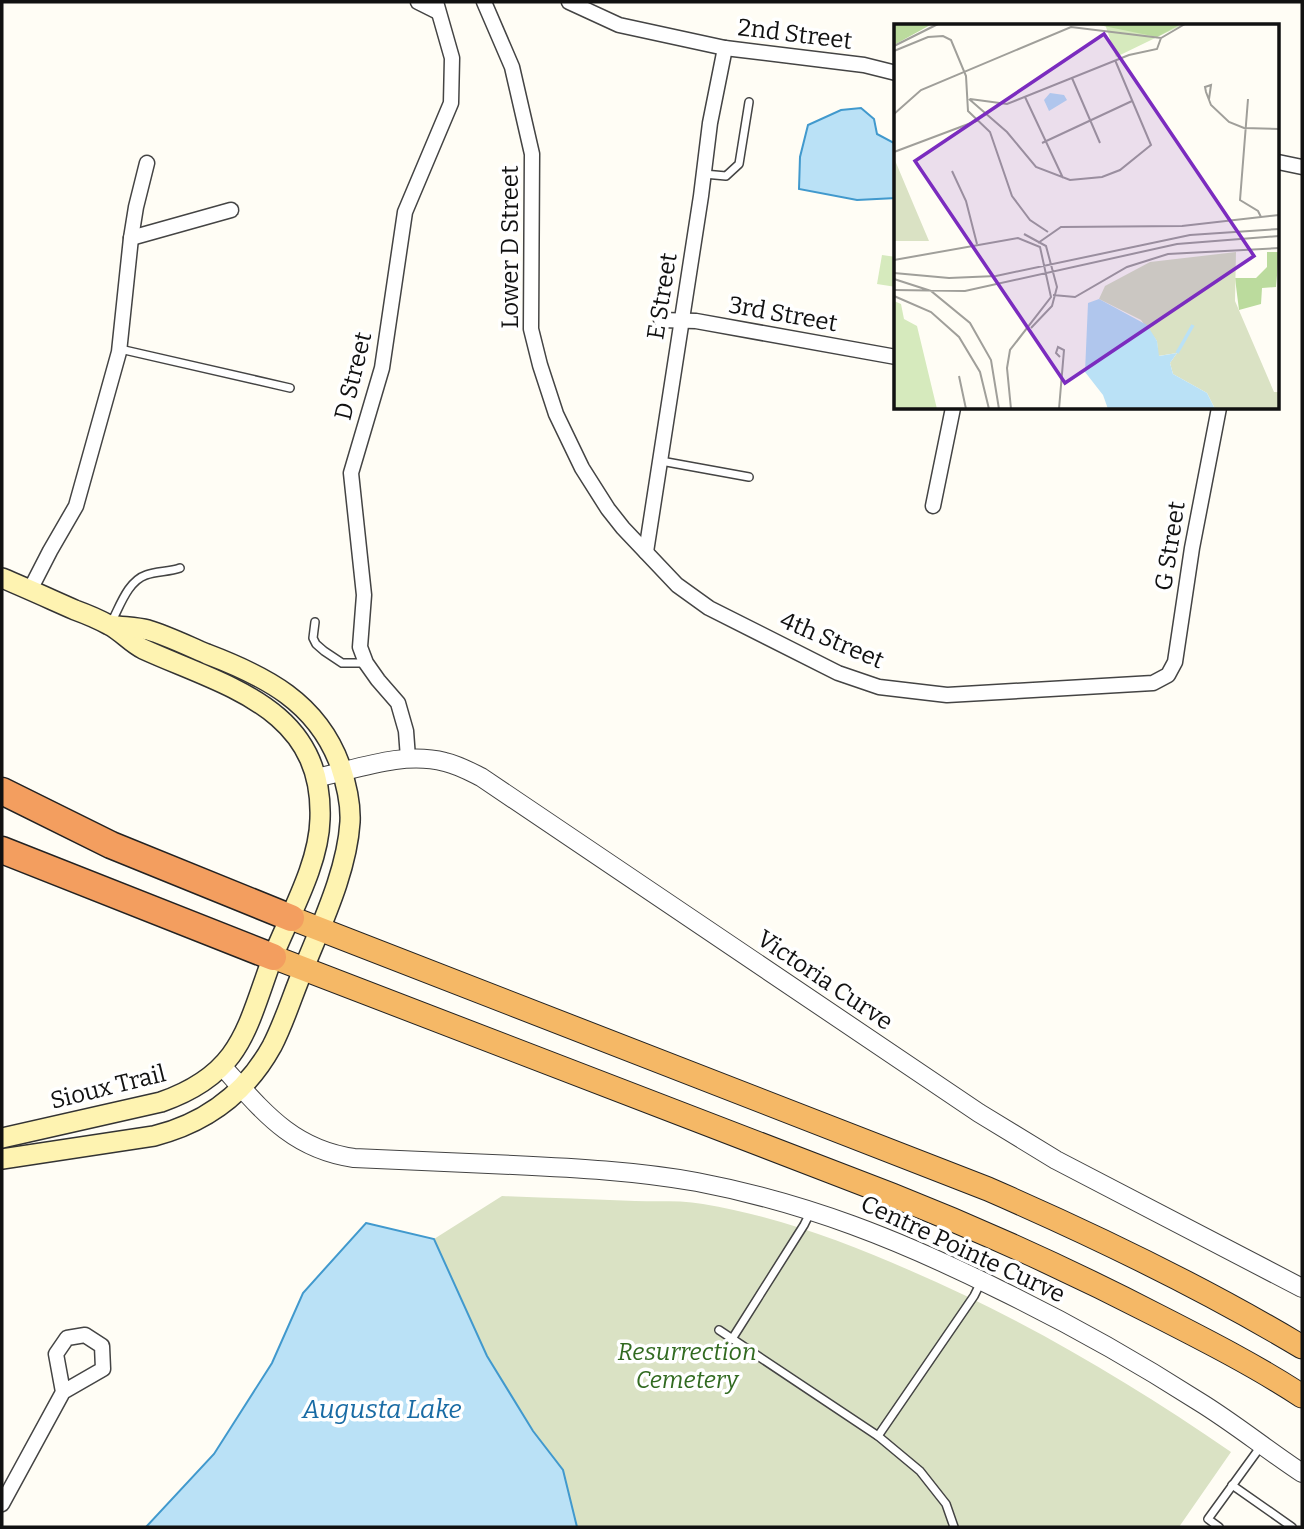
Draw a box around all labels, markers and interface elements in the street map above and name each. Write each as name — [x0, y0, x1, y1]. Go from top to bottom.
street label: 2nd Street — [736, 13, 854, 55]
inset map — [894, 24, 1280, 410]
street label: Lower D Street — [496, 165, 524, 329]
street label: E Street — [641, 250, 683, 341]
street label: 3rd Street — [726, 291, 840, 337]
street label: D Street — [329, 329, 378, 423]
street label: G Street — [1149, 499, 1191, 593]
street label: 4th Street — [776, 606, 888, 674]
street label: Victoria Curve — [752, 924, 898, 1036]
street label: Sioux Trail — [47, 1059, 169, 1115]
street label: Centre Pointe Curve — [857, 1189, 1069, 1309]
park label: Resurrection Cemetery — [618, 1338, 756, 1394]
water label: Augusta Lake — [301, 1394, 462, 1425]

